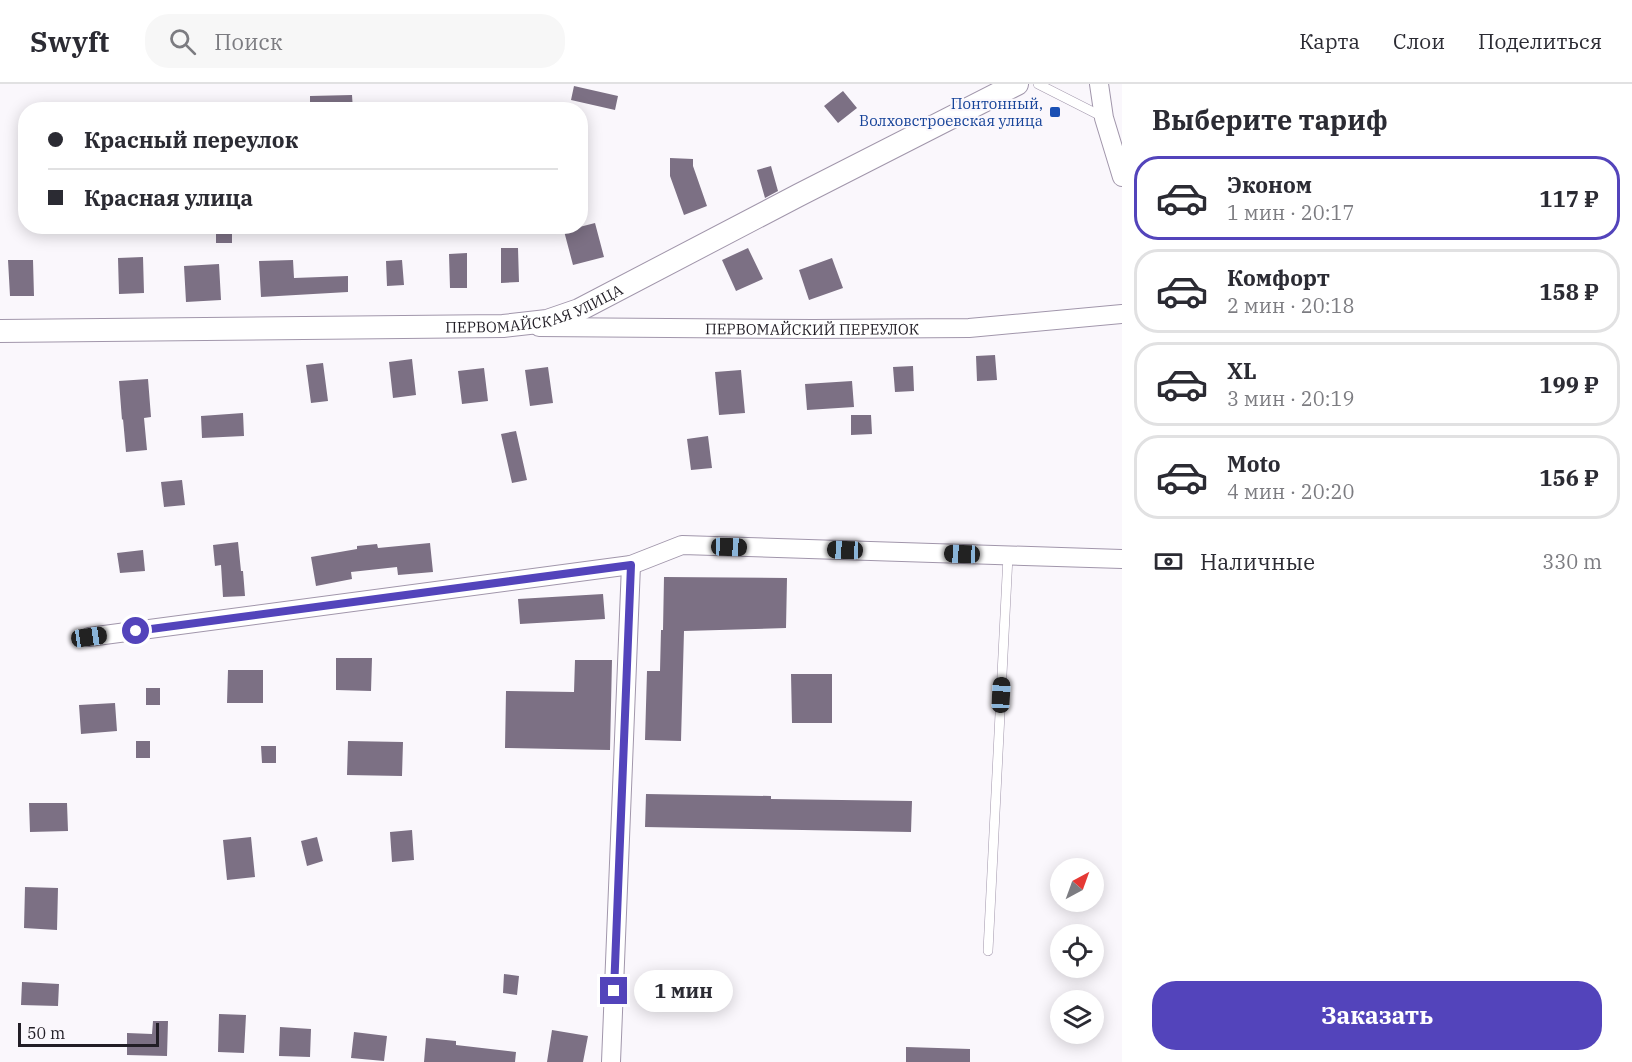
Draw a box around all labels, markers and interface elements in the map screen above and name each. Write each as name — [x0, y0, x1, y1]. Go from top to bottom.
search box — [145, 14, 565, 68]
text: Swyft — [30, 23, 109, 60]
icon: search — [166, 25, 199, 58]
text: Поиск — [214, 27, 283, 56]
text: Карта — [1299, 27, 1360, 55]
text: Слои — [1393, 27, 1445, 55]
text: Поделиться — [1478, 27, 1602, 55]
place label: Понтонный, Волховстроевская улица — [859, 94, 1043, 130]
text: Выберите тариф — [1152, 102, 1388, 137]
marker: Понтонный, Волховстроевская улица — [1048, 105, 1062, 119]
text: Красный переулок — [84, 125, 298, 154]
text: Эконом — [1227, 170, 1312, 199]
icon: car — [1155, 171, 1209, 225]
text: Красная улица — [84, 183, 253, 212]
text: 117 ₽ — [1539, 184, 1599, 213]
text: 1 мин · 20:17 — [1227, 199, 1355, 226]
text: Комфорт — [1227, 263, 1330, 292]
icon: car — [1155, 264, 1209, 318]
text: 158 ₽ — [1539, 277, 1599, 306]
street label: ПЕРВОМАЙСКАЯ УЛИЦА — [445, 279, 626, 336]
text: 2 мин · 20:18 — [1227, 292, 1355, 319]
street label: ПЕРВОМАЙСКИЙ ПЕРЕУЛОК — [705, 319, 920, 339]
text: XL — [1227, 356, 1257, 385]
icon: car — [1155, 357, 1209, 411]
text: 199 ₽ — [1539, 370, 1599, 399]
text: 3 мин · 20:19 — [1227, 385, 1355, 412]
text: Moto — [1227, 449, 1281, 478]
icon: car — [1155, 450, 1209, 504]
text: 156 ₽ — [1539, 463, 1599, 492]
text: 4 мин · 20:20 — [1227, 478, 1355, 505]
car — [711, 537, 747, 557]
car — [827, 540, 863, 560]
car — [944, 544, 980, 564]
icon: cash — [1152, 545, 1185, 578]
text: Наличные — [1200, 547, 1315, 576]
text: 330 m — [1542, 548, 1602, 575]
route start — [122, 617, 149, 644]
car — [70, 626, 108, 648]
car — [991, 677, 1011, 713]
north arrow — [1050, 858, 1104, 912]
map controls — [1050, 858, 1104, 1044]
button: locate — [1050, 924, 1104, 978]
callout: 1 мин — [635, 970, 734, 1012]
route end — [600, 977, 627, 1004]
text: 1 мин — [654, 977, 713, 1004]
button: Заказать — [1152, 981, 1602, 1050]
button: layers — [1050, 990, 1104, 1044]
scale bar — [18, 1020, 159, 1048]
text: 50 m — [27, 1023, 65, 1043]

